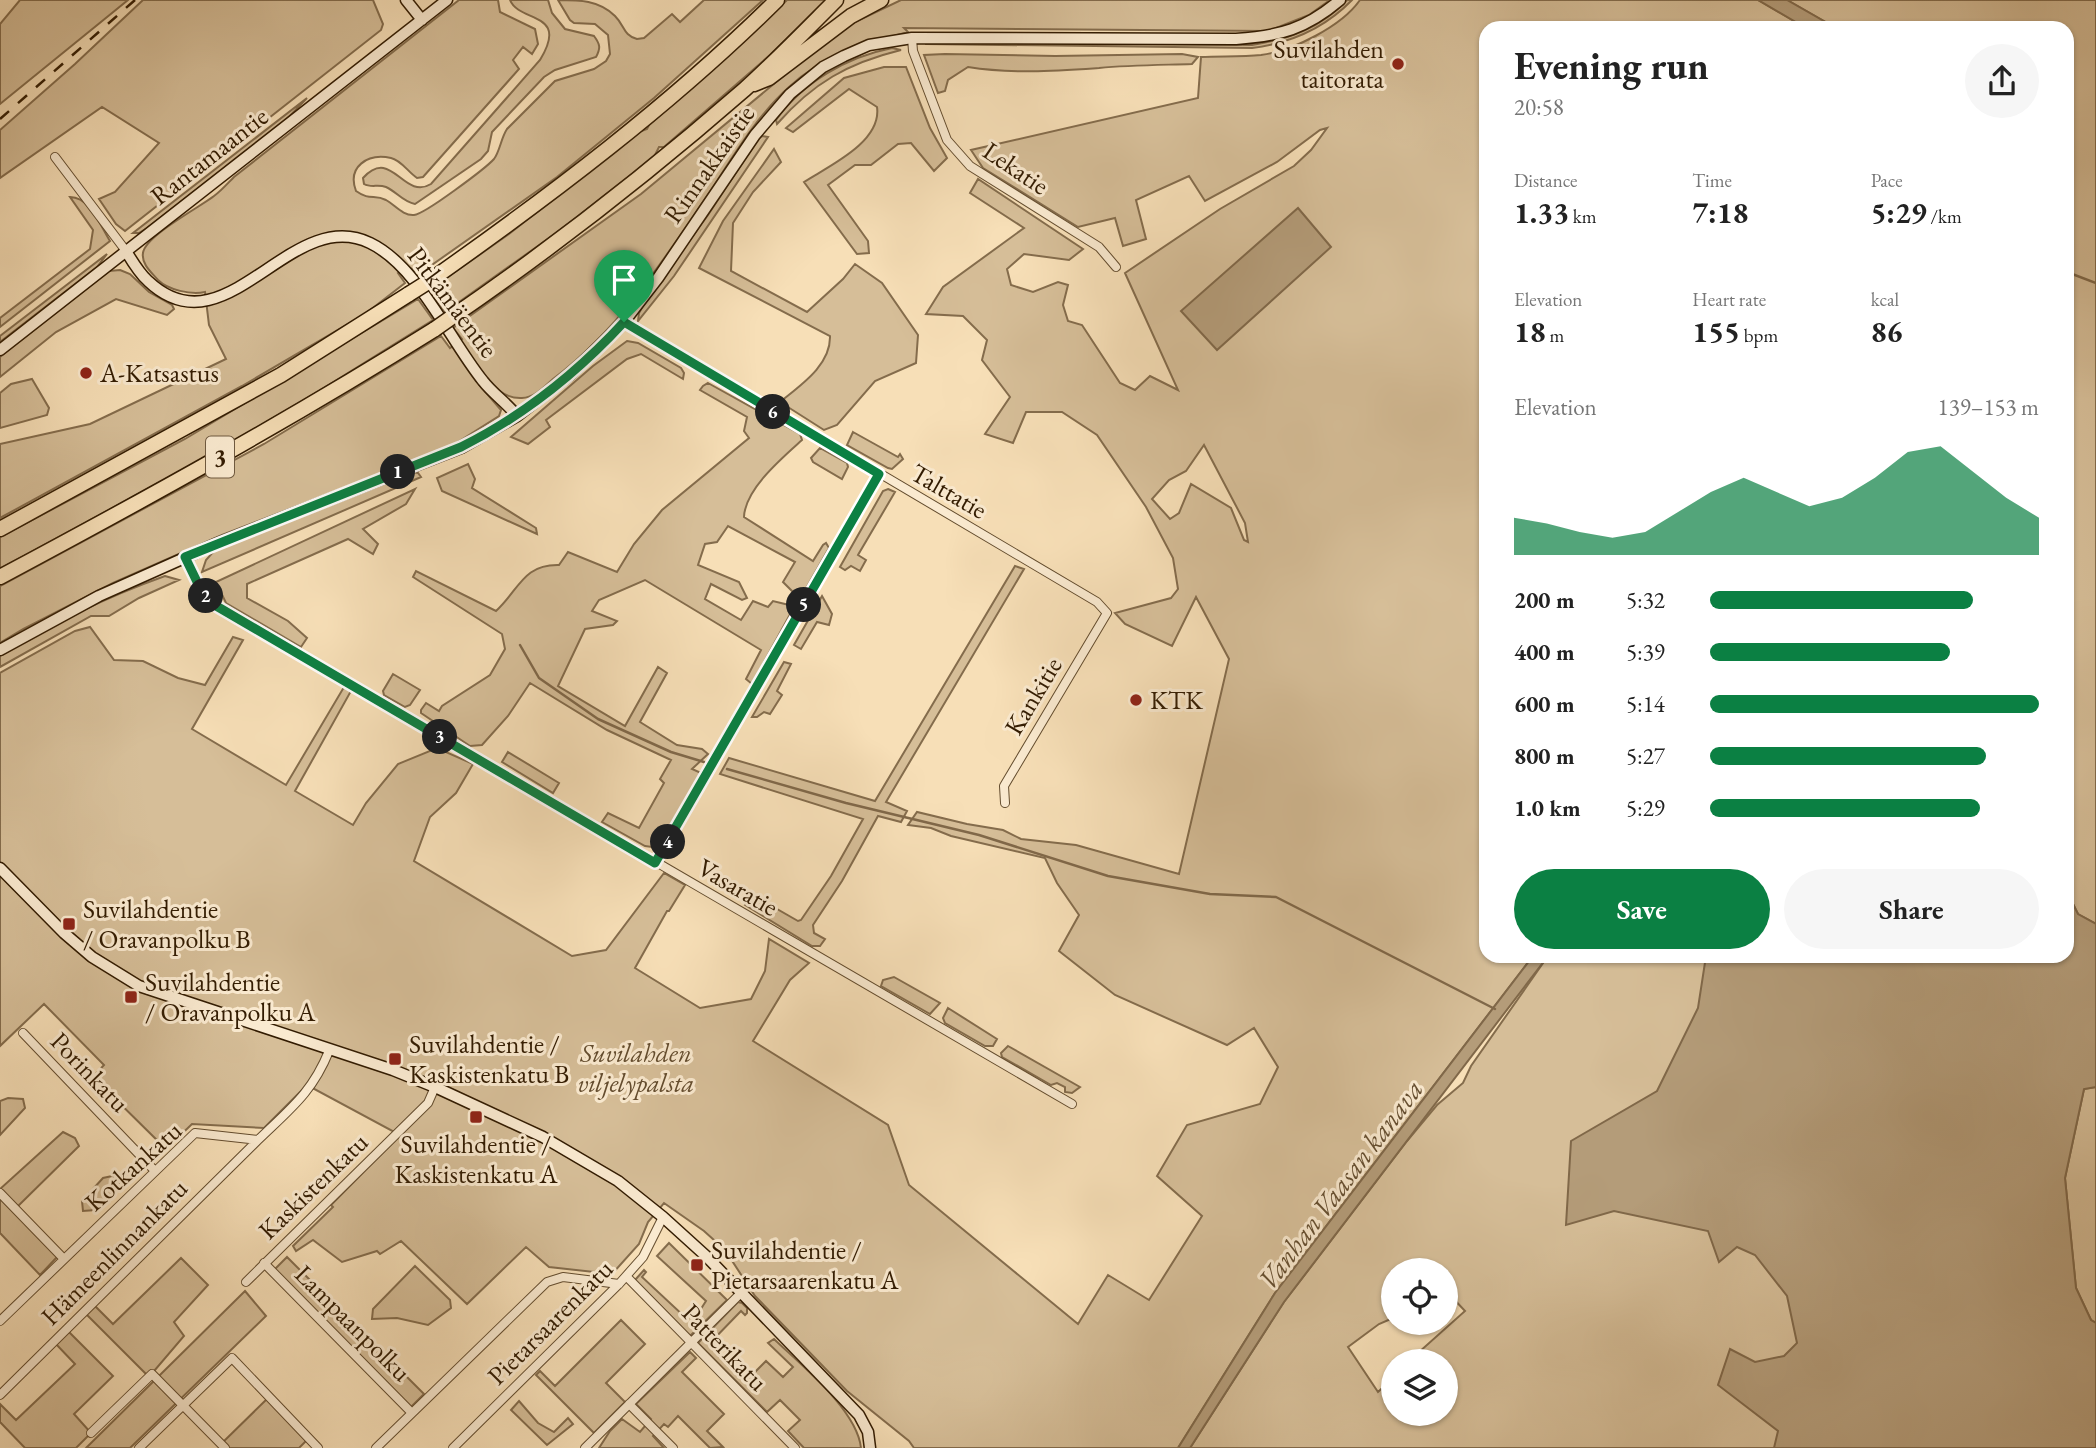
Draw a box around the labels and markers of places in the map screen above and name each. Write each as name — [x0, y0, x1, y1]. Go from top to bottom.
place label: Suvilahden taitorata — [1273, 32, 1385, 96]
marker: Suvilahden taitorata — [1390, 56, 1406, 72]
pin — [594, 250, 654, 322]
place label: A-Katsastus — [99, 356, 219, 390]
marker: A-Katsastus — [78, 365, 94, 381]
pin: 6 — [756, 394, 790, 430]
pin: 1 — [380, 454, 416, 490]
pin: 2 — [188, 578, 224, 614]
pin: 5 — [786, 588, 822, 622]
place label: KTK — [1150, 683, 1203, 717]
marker: KTK — [1128, 692, 1144, 708]
pin: 3 — [422, 720, 458, 754]
pin: 4 — [650, 824, 686, 860]
place label: Suvilahdentie / Oravanpolku B — [83, 892, 251, 956]
marker: Suvilahdentie / Oravanpolku B — [61, 916, 77, 932]
place label: Suvilahdentie / Oravanpolku A — [145, 965, 316, 1029]
marker: Suvilahdentie / Oravanpolku A — [123, 989, 139, 1005]
place label: Suvilahdentie / Kaskistenkatu B — [409, 1027, 569, 1091]
marker: Suvilahdentie / Kaskistenkatu B — [387, 1051, 403, 1067]
marker: Suvilahdentie / Kaskistenkatu A — [468, 1109, 484, 1125]
place label: Suvilahdentie / Kaskistenkatu A — [394, 1127, 559, 1191]
place label: Suvilahdentie / Pietarsaarenkatu A — [711, 1233, 899, 1297]
marker: Suvilahdentie / Pietarsaarenkatu A — [689, 1257, 705, 1273]

